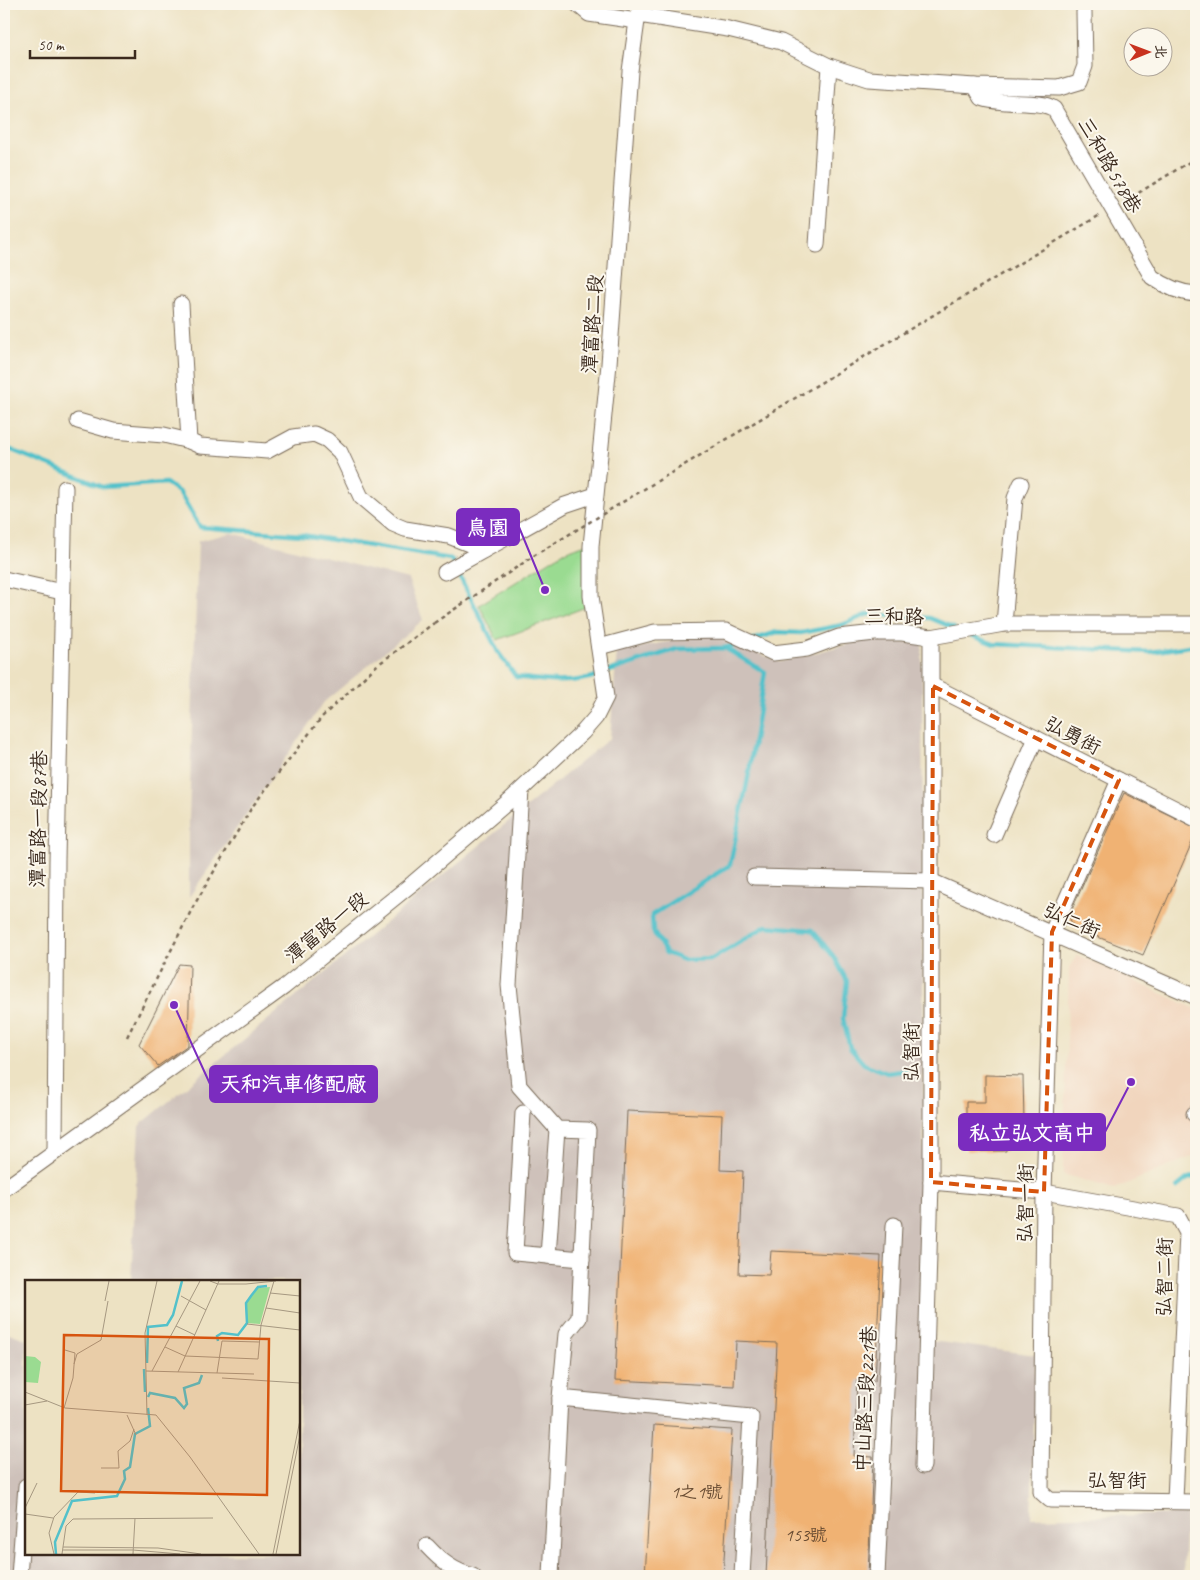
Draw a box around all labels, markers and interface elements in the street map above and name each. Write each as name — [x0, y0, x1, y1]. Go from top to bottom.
scale bar — [30, 28, 135, 60]
north arrow — [1122, 28, 1172, 78]
text: 50 m — [38, 36, 65, 55]
text: 北 — [1152, 45, 1169, 59]
street label: 三和路578巷 — [1072, 113, 1148, 219]
street label: 潭富路二段 — [577, 273, 608, 375]
callout: 鳥園 — [457, 509, 519, 545]
text: 鳥園 — [467, 515, 509, 541]
street label: 三和路 — [864, 603, 925, 630]
street label: 弘勇街 — [1040, 711, 1105, 760]
street label: 潭富路一段87巷 — [25, 749, 52, 888]
street label: 潭富路一段 — [280, 886, 373, 969]
street label: 弘仁街 — [1039, 897, 1104, 944]
street label: 弘智街 — [899, 1022, 924, 1082]
callout: 天和汽車修配廠 — [210, 1066, 377, 1102]
text: 天和汽車修配廠 — [220, 1071, 367, 1097]
callout: 私立弘文高中 — [959, 1114, 1105, 1150]
text: 私立弘文高中 — [969, 1120, 1095, 1146]
street label: 弘智一街 — [1012, 1163, 1039, 1243]
street label: 弘智二街 — [1151, 1237, 1178, 1317]
inset map — [25, 1280, 300, 1555]
street label: 中山路三段221巷 — [849, 1324, 882, 1473]
street label: 弘智街 — [1087, 1468, 1147, 1493]
house number: 1之1號 — [671, 1481, 723, 1503]
house number: 153號 — [785, 1524, 827, 1546]

